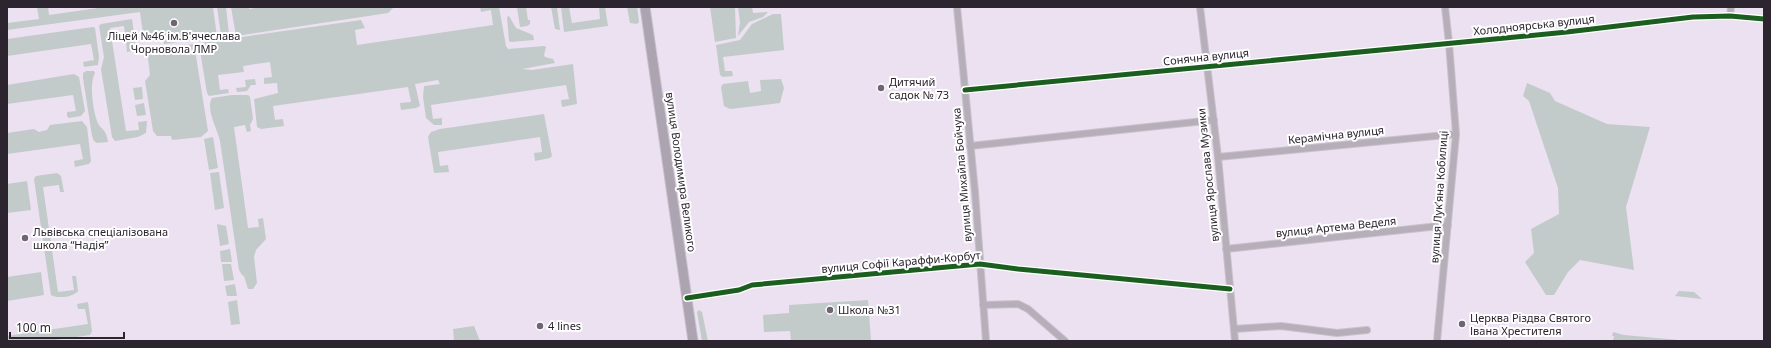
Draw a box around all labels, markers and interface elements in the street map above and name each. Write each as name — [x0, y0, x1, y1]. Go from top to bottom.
street label: Холодноярська вулиця — [1472, 11, 1595, 38]
marker: Ліцей №46 ім.В'ячеслава Чорновола ЛМР — [169, 18, 179, 28]
place label: Ліцей №46 ім.В'ячеслава Чорновола ЛМР — [108, 28, 240, 56]
street label: Сонячна вулиця — [1162, 45, 1250, 68]
place label: Дитячий садок № 73 — [889, 74, 949, 102]
marker: Дитячий садок № 73 — [876, 83, 886, 93]
street label: вулиця Володимира Великого — [663, 91, 700, 253]
street label: вулиця Михайла Бойчука — [948, 107, 975, 243]
street label: вулиця Ярослава Музики — [1193, 108, 1222, 243]
street label: Керамічна вулиця — [1287, 122, 1385, 147]
street label: вулиця Лукʼяна Кобилиці — [1426, 130, 1451, 264]
street label: вулиця Артема Веделя — [1275, 213, 1397, 240]
place label: Львівська спеціалізована школа “Надія” — [33, 224, 168, 252]
marker: Львівська спеціалізована школа “Надія” — [20, 233, 30, 243]
street label: вулиця Софії Караффи-Корбут — [821, 247, 981, 276]
place label: Школа №31 — [838, 302, 901, 317]
marker: Школа №31 — [825, 305, 835, 315]
place label: Церква Різдва Святого Івана Хрестителя — [1470, 310, 1591, 338]
scale bar — [10, 314, 124, 340]
place label: 4 lines — [548, 318, 581, 333]
text: 100 m — [16, 319, 51, 336]
marker: Церква Різдва Святого Івана Хрестителя — [1457, 319, 1467, 329]
marker: 4 lines — [535, 321, 545, 331]

